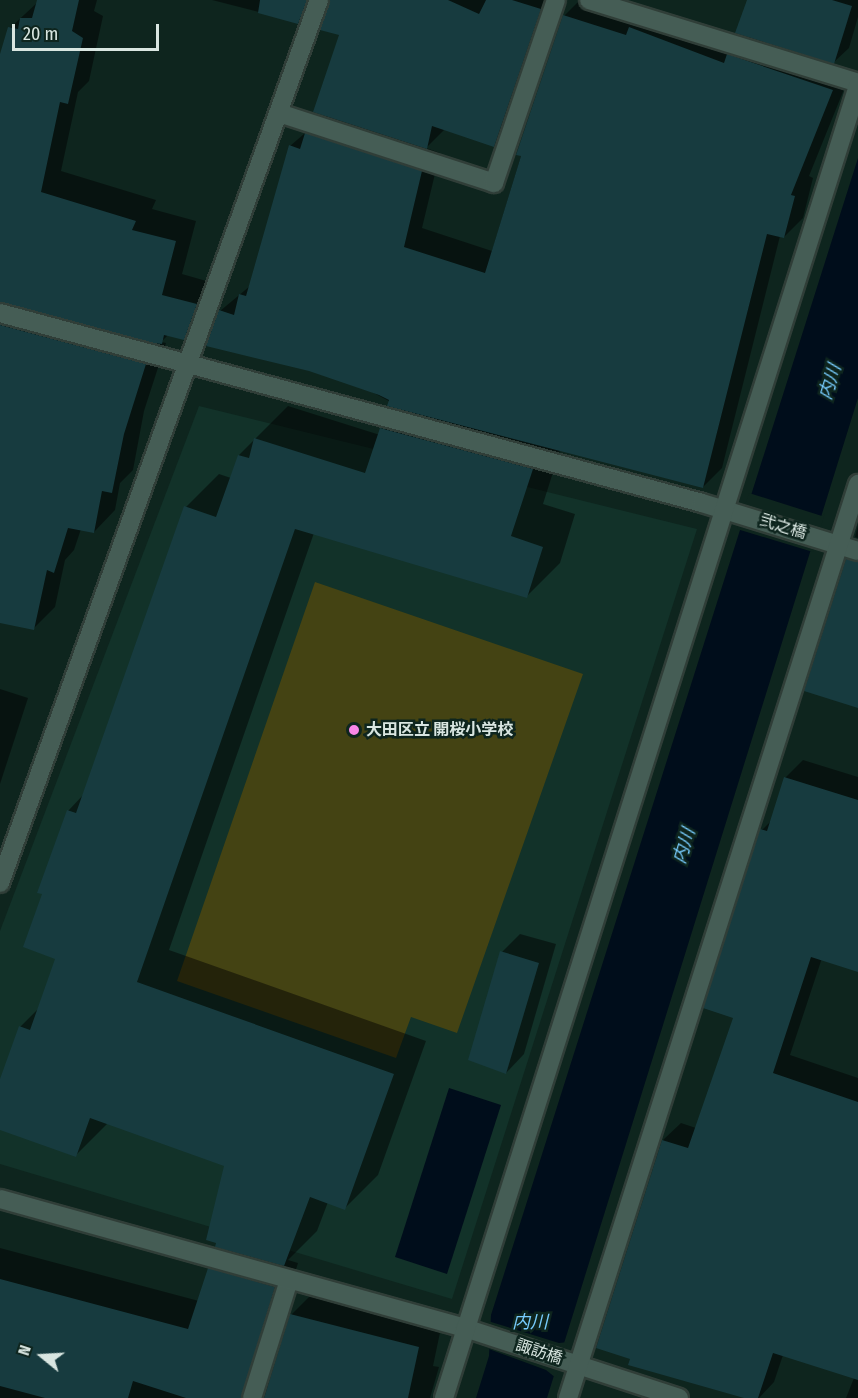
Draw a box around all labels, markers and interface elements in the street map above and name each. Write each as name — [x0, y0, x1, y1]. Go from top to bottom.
scale bar — [15, 12, 162, 50]
text: 20 m — [23, 23, 58, 45]
water label: 内川 — [814, 362, 846, 402]
street label: 弐之橋 — [757, 511, 809, 543]
place label: 大田区立 開桜小学校 — [366, 720, 513, 740]
marker: 大田区立 開桜小学校 — [347, 723, 361, 737]
water label: 内川 — [668, 826, 700, 866]
water label: 内川 — [512, 1311, 548, 1333]
north arrow — [12, 1326, 72, 1386]
street label: 諏訪橋 — [513, 1335, 565, 1369]
text: N — [14, 1343, 35, 1358]

